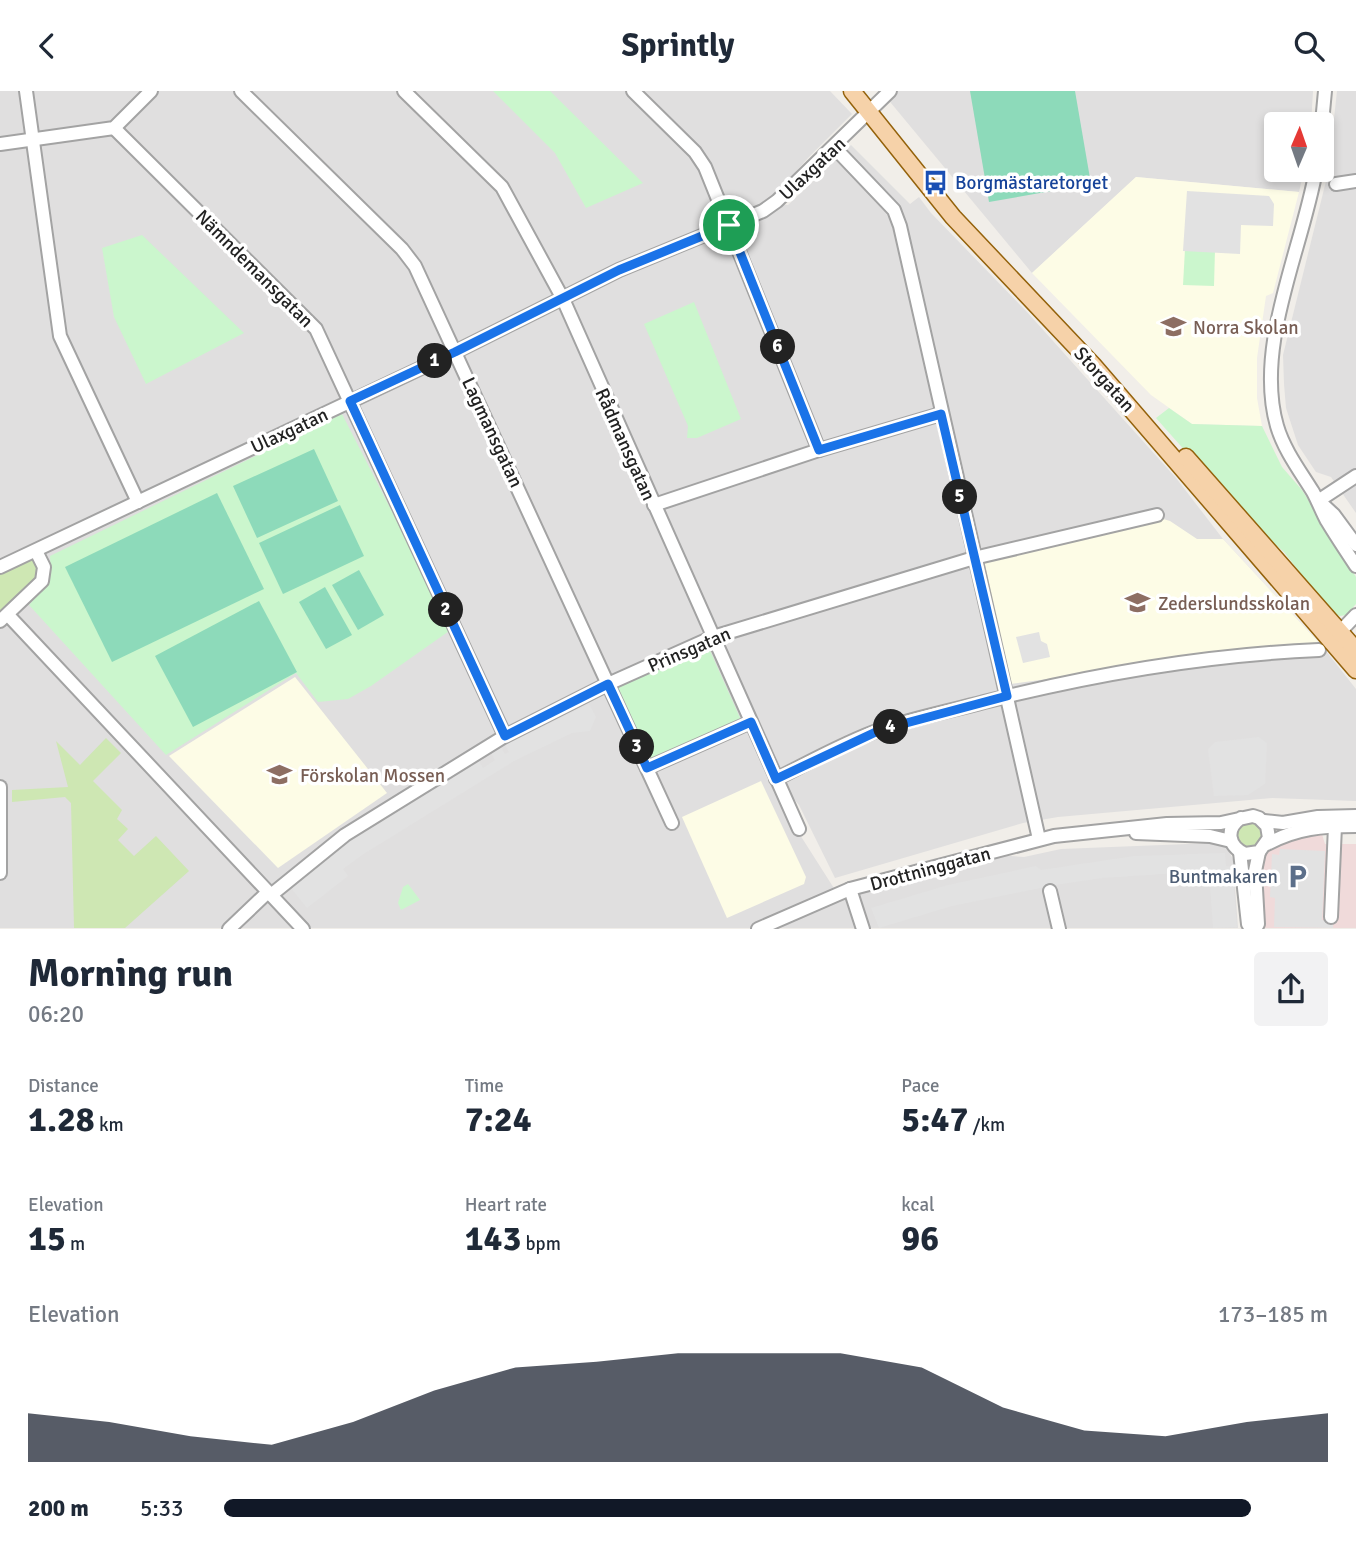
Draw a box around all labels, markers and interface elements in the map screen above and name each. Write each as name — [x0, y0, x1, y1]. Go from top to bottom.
text: Sprintly — [622, 26, 734, 65]
icon: back — [28, 27, 66, 65]
icon: search — [1290, 27, 1328, 65]
north arrow — [1264, 112, 1334, 182]
map controls — [1264, 112, 1334, 182]
street label: Ulaxgatan — [774, 132, 851, 206]
bus stop icon: Borgmästaretorget — [921, 168, 949, 196]
place label: Borgmästaretorget — [955, 171, 1108, 195]
pin — [699, 195, 759, 255]
street label: Nämndemansgatan — [190, 205, 318, 333]
icon: arrive — [710, 206, 748, 244]
school or university icon: Norra Skolan — [1159, 313, 1187, 341]
place label: Norra Skolan — [1193, 316, 1299, 340]
pin: 6 — [760, 329, 796, 365]
text: 6 — [772, 334, 783, 358]
street label: Storgatan — [1069, 342, 1140, 417]
pin: 1 — [418, 343, 452, 379]
text: 1 — [429, 348, 440, 372]
street label: Lagmansgatan — [456, 373, 528, 491]
street label: Rådmansgatan — [590, 384, 661, 504]
street label: Ulaxgatan — [247, 403, 332, 459]
pin: 5 — [942, 479, 978, 515]
text: 5 — [954, 484, 965, 508]
school or university icon: Zederslundsskolan — [1124, 589, 1152, 617]
place label: Zederslundsskolan — [1158, 592, 1310, 616]
pin: 2 — [428, 593, 464, 627]
text: 2 — [440, 597, 451, 621]
street label: Prinsgatan — [644, 622, 734, 678]
pin: 4 — [874, 709, 908, 745]
text: 4 — [885, 714, 896, 738]
pin: 3 — [620, 729, 654, 765]
text: 3 — [631, 734, 642, 758]
school or university icon: Förskolan Mossen — [266, 761, 294, 789]
place label: Förskolan Mossen — [300, 764, 445, 788]
street label: Drottninggatan — [867, 841, 993, 897]
parking icon: Buntmakaren — [1284, 862, 1312, 890]
place label: Buntmakaren — [1169, 865, 1278, 889]
text: Morning run — [28, 950, 233, 997]
button: share — [1254, 952, 1328, 1026]
text: 06:20 — [28, 1000, 84, 1029]
text: Distance — [28, 1074, 99, 1098]
text: Time — [465, 1074, 504, 1098]
text: Pace — [901, 1074, 940, 1098]
text: 1.28 — [28, 1098, 95, 1141]
text: 7:24 — [465, 1098, 532, 1141]
text: 5:47 — [901, 1098, 968, 1141]
text: km — [95, 1113, 124, 1137]
text: /km — [968, 1113, 1005, 1137]
text: Elevation — [28, 1193, 104, 1217]
text: Heart rate — [465, 1193, 547, 1217]
text: kcal — [901, 1193, 935, 1217]
text: 15 — [28, 1217, 66, 1260]
text: 143 — [465, 1217, 521, 1260]
text: 96 — [901, 1217, 939, 1260]
text: m — [66, 1232, 85, 1256]
text: bpm — [521, 1232, 561, 1256]
text: Elevation — [28, 1300, 120, 1329]
text: 173–185 m — [1218, 1300, 1328, 1329]
text: 200 m — [28, 1494, 89, 1523]
text: 5:33 — [140, 1494, 183, 1523]

